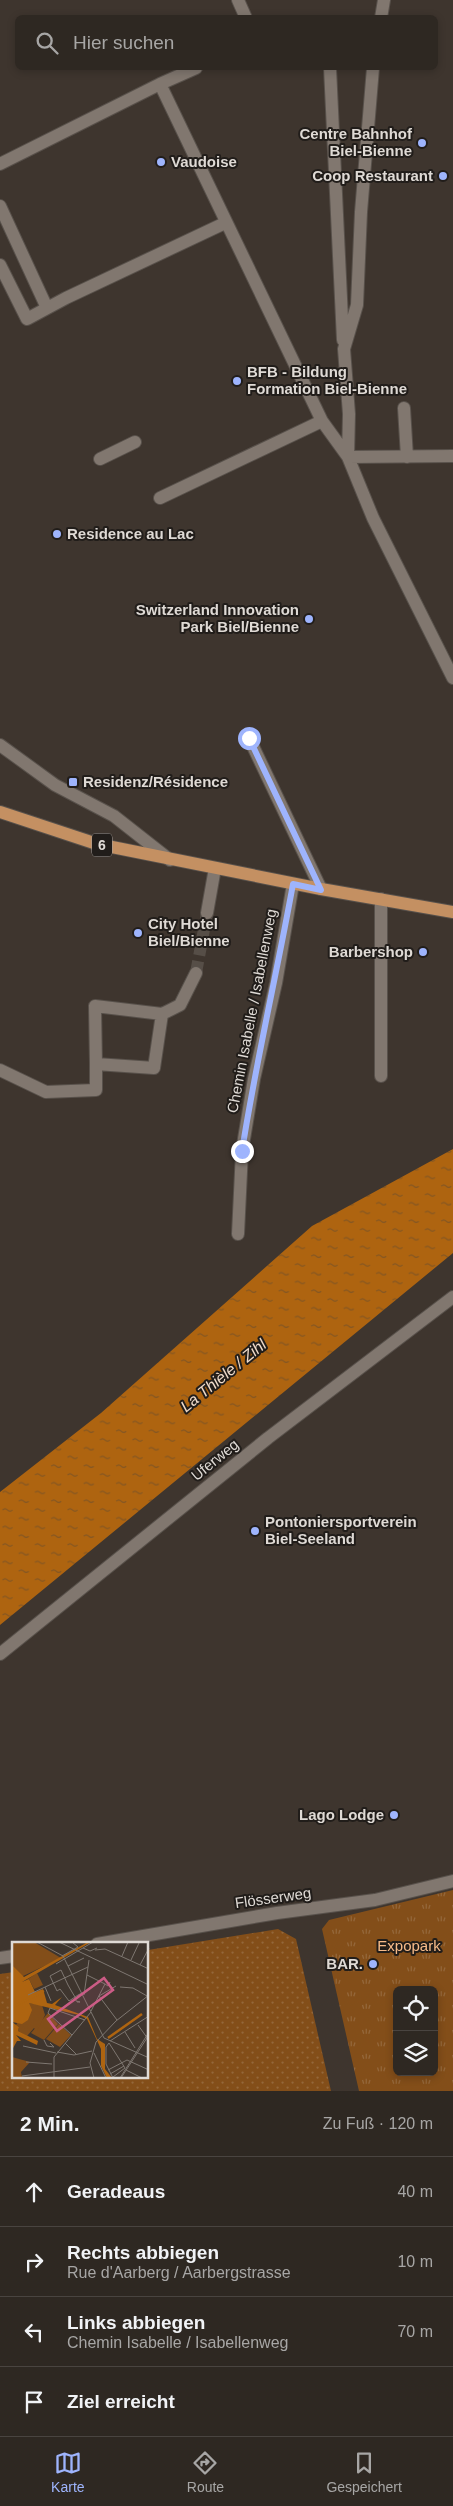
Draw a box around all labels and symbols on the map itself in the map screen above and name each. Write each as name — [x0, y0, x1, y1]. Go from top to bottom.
place label: Centre Bahnhof Biel-Bienne — [300, 125, 413, 159]
marker: Centre Bahnhof Biel-Bienne — [416, 137, 428, 149]
place label: Vaudoise — [171, 153, 237, 170]
marker: Vaudoise — [155, 156, 167, 168]
place label: Coop Restaurant — [312, 167, 433, 184]
marker: Coop Restaurant — [437, 170, 449, 182]
place label: BFB - Bildung Formation Biel-Bienne — [247, 363, 407, 397]
marker: BFB - Bildung Formation Biel-Bienne — [231, 375, 243, 387]
place label: Residence au Lac — [67, 525, 194, 542]
marker: Residence au Lac — [51, 528, 63, 540]
place label: Switzerland Innovation Park Biel/Bienne — [136, 601, 299, 635]
marker: Switzerland Innovation Park Biel/Bienne — [303, 613, 315, 625]
route start — [238, 727, 261, 750]
place label: Residenz/Résidence — [83, 773, 228, 790]
marker: Residenz/Résidence — [67, 776, 79, 788]
road number: 6 — [92, 834, 112, 856]
street label: Chemin Isabelle / Isabellenweg — [223, 907, 280, 1114]
place label: City Hotel Biel/Bienne — [148, 915, 230, 949]
marker: City Hotel Biel/Bienne — [132, 927, 144, 939]
place label: Barbershop — [329, 943, 413, 960]
marker: Barbershop — [417, 946, 429, 958]
route end — [231, 1140, 254, 1163]
water label: La Thièle / Zihl — [177, 1335, 270, 1415]
street label: Uferweg — [188, 1435, 242, 1484]
place label: Pontoniersportverein Biel-Seeland — [265, 1513, 417, 1547]
marker: Pontoniersportverein Biel-Seeland — [249, 1525, 261, 1537]
place label: Lago Lodge — [299, 1806, 384, 1823]
marker: Lago Lodge — [388, 1809, 400, 1821]
street label: Flösserweg — [234, 1884, 312, 1911]
park label: Expopark — [377, 1937, 441, 1954]
inset map — [12, 1942, 149, 2078]
place label: BAR. — [326, 1955, 363, 1972]
marker: BAR. — [367, 1958, 379, 1970]

